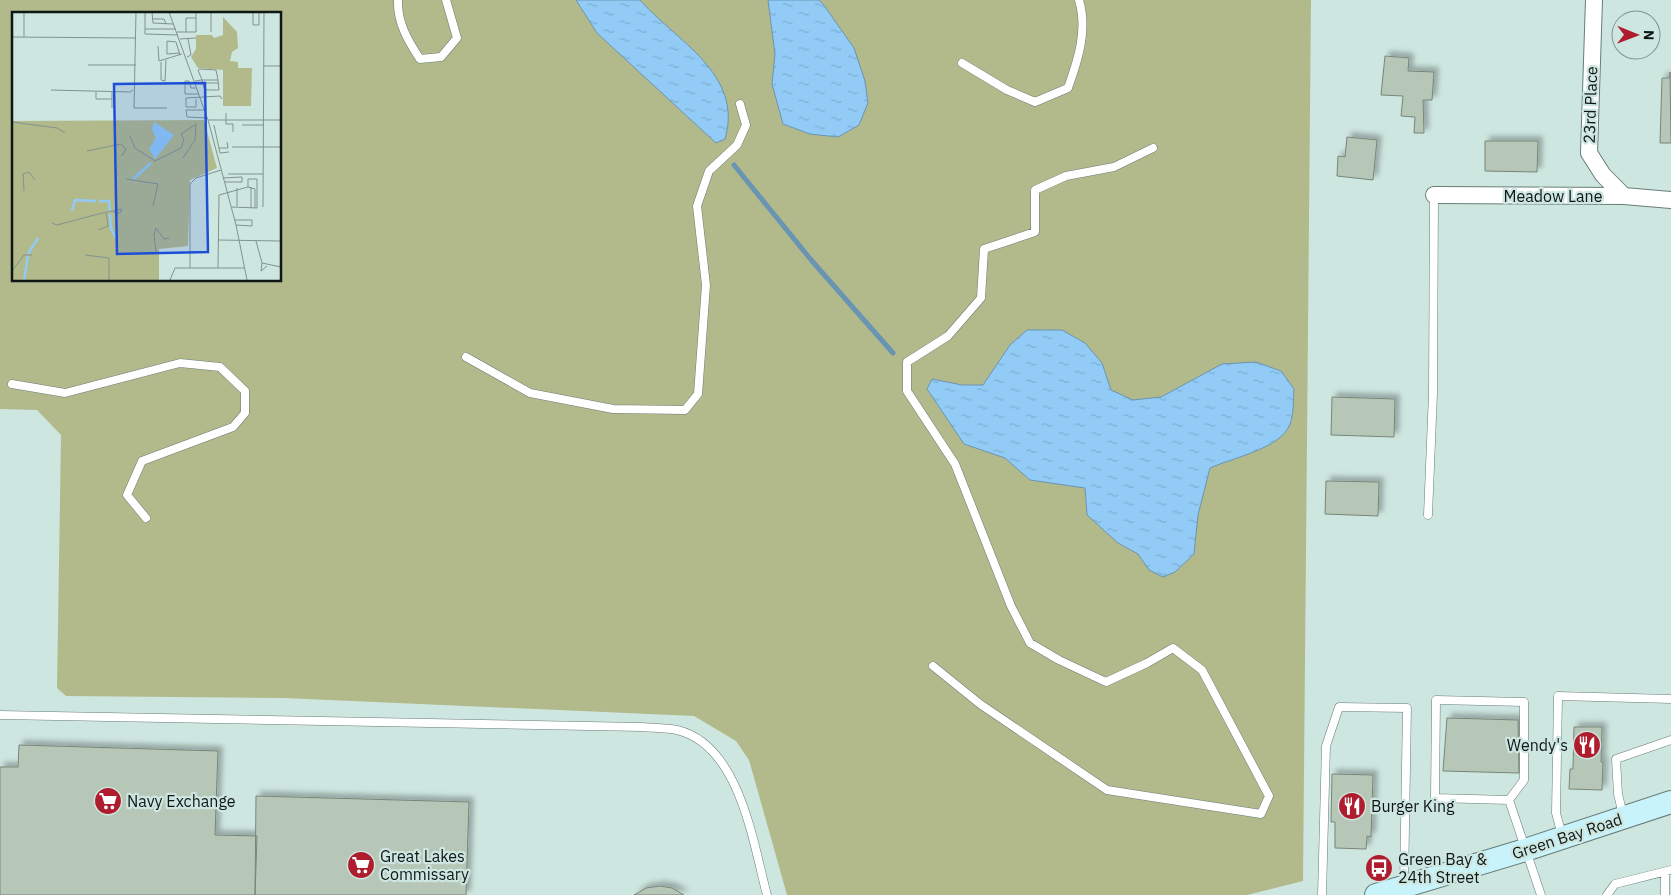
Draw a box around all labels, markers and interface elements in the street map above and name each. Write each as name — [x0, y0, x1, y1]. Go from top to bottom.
north arrow — [1611, 10, 1661, 60]
inset map — [12, 12, 281, 281]
text: N — [1640, 30, 1658, 40]
street label: 23rd Place — [1579, 66, 1601, 144]
street label: Meadow Lane — [1504, 186, 1603, 206]
restaurant icon: Wendy's — [1572, 730, 1602, 760]
place label: Wendy's — [1507, 735, 1568, 755]
supermarket icon: Navy Exchange — [93, 786, 123, 816]
place label: Navy Exchange — [127, 791, 236, 811]
restaurant icon: Burger King — [1337, 791, 1367, 821]
place label: Burger King — [1371, 796, 1455, 816]
street label: Green Bay Road — [1509, 809, 1625, 863]
place label: Great Lakes Commissary — [380, 846, 469, 884]
place label: Green Bay & 24th Street — [1398, 849, 1487, 887]
supermarket icon: Great Lakes Commissary — [346, 850, 376, 880]
bus stop icon: Green Bay & 24th Street — [1364, 853, 1394, 883]

